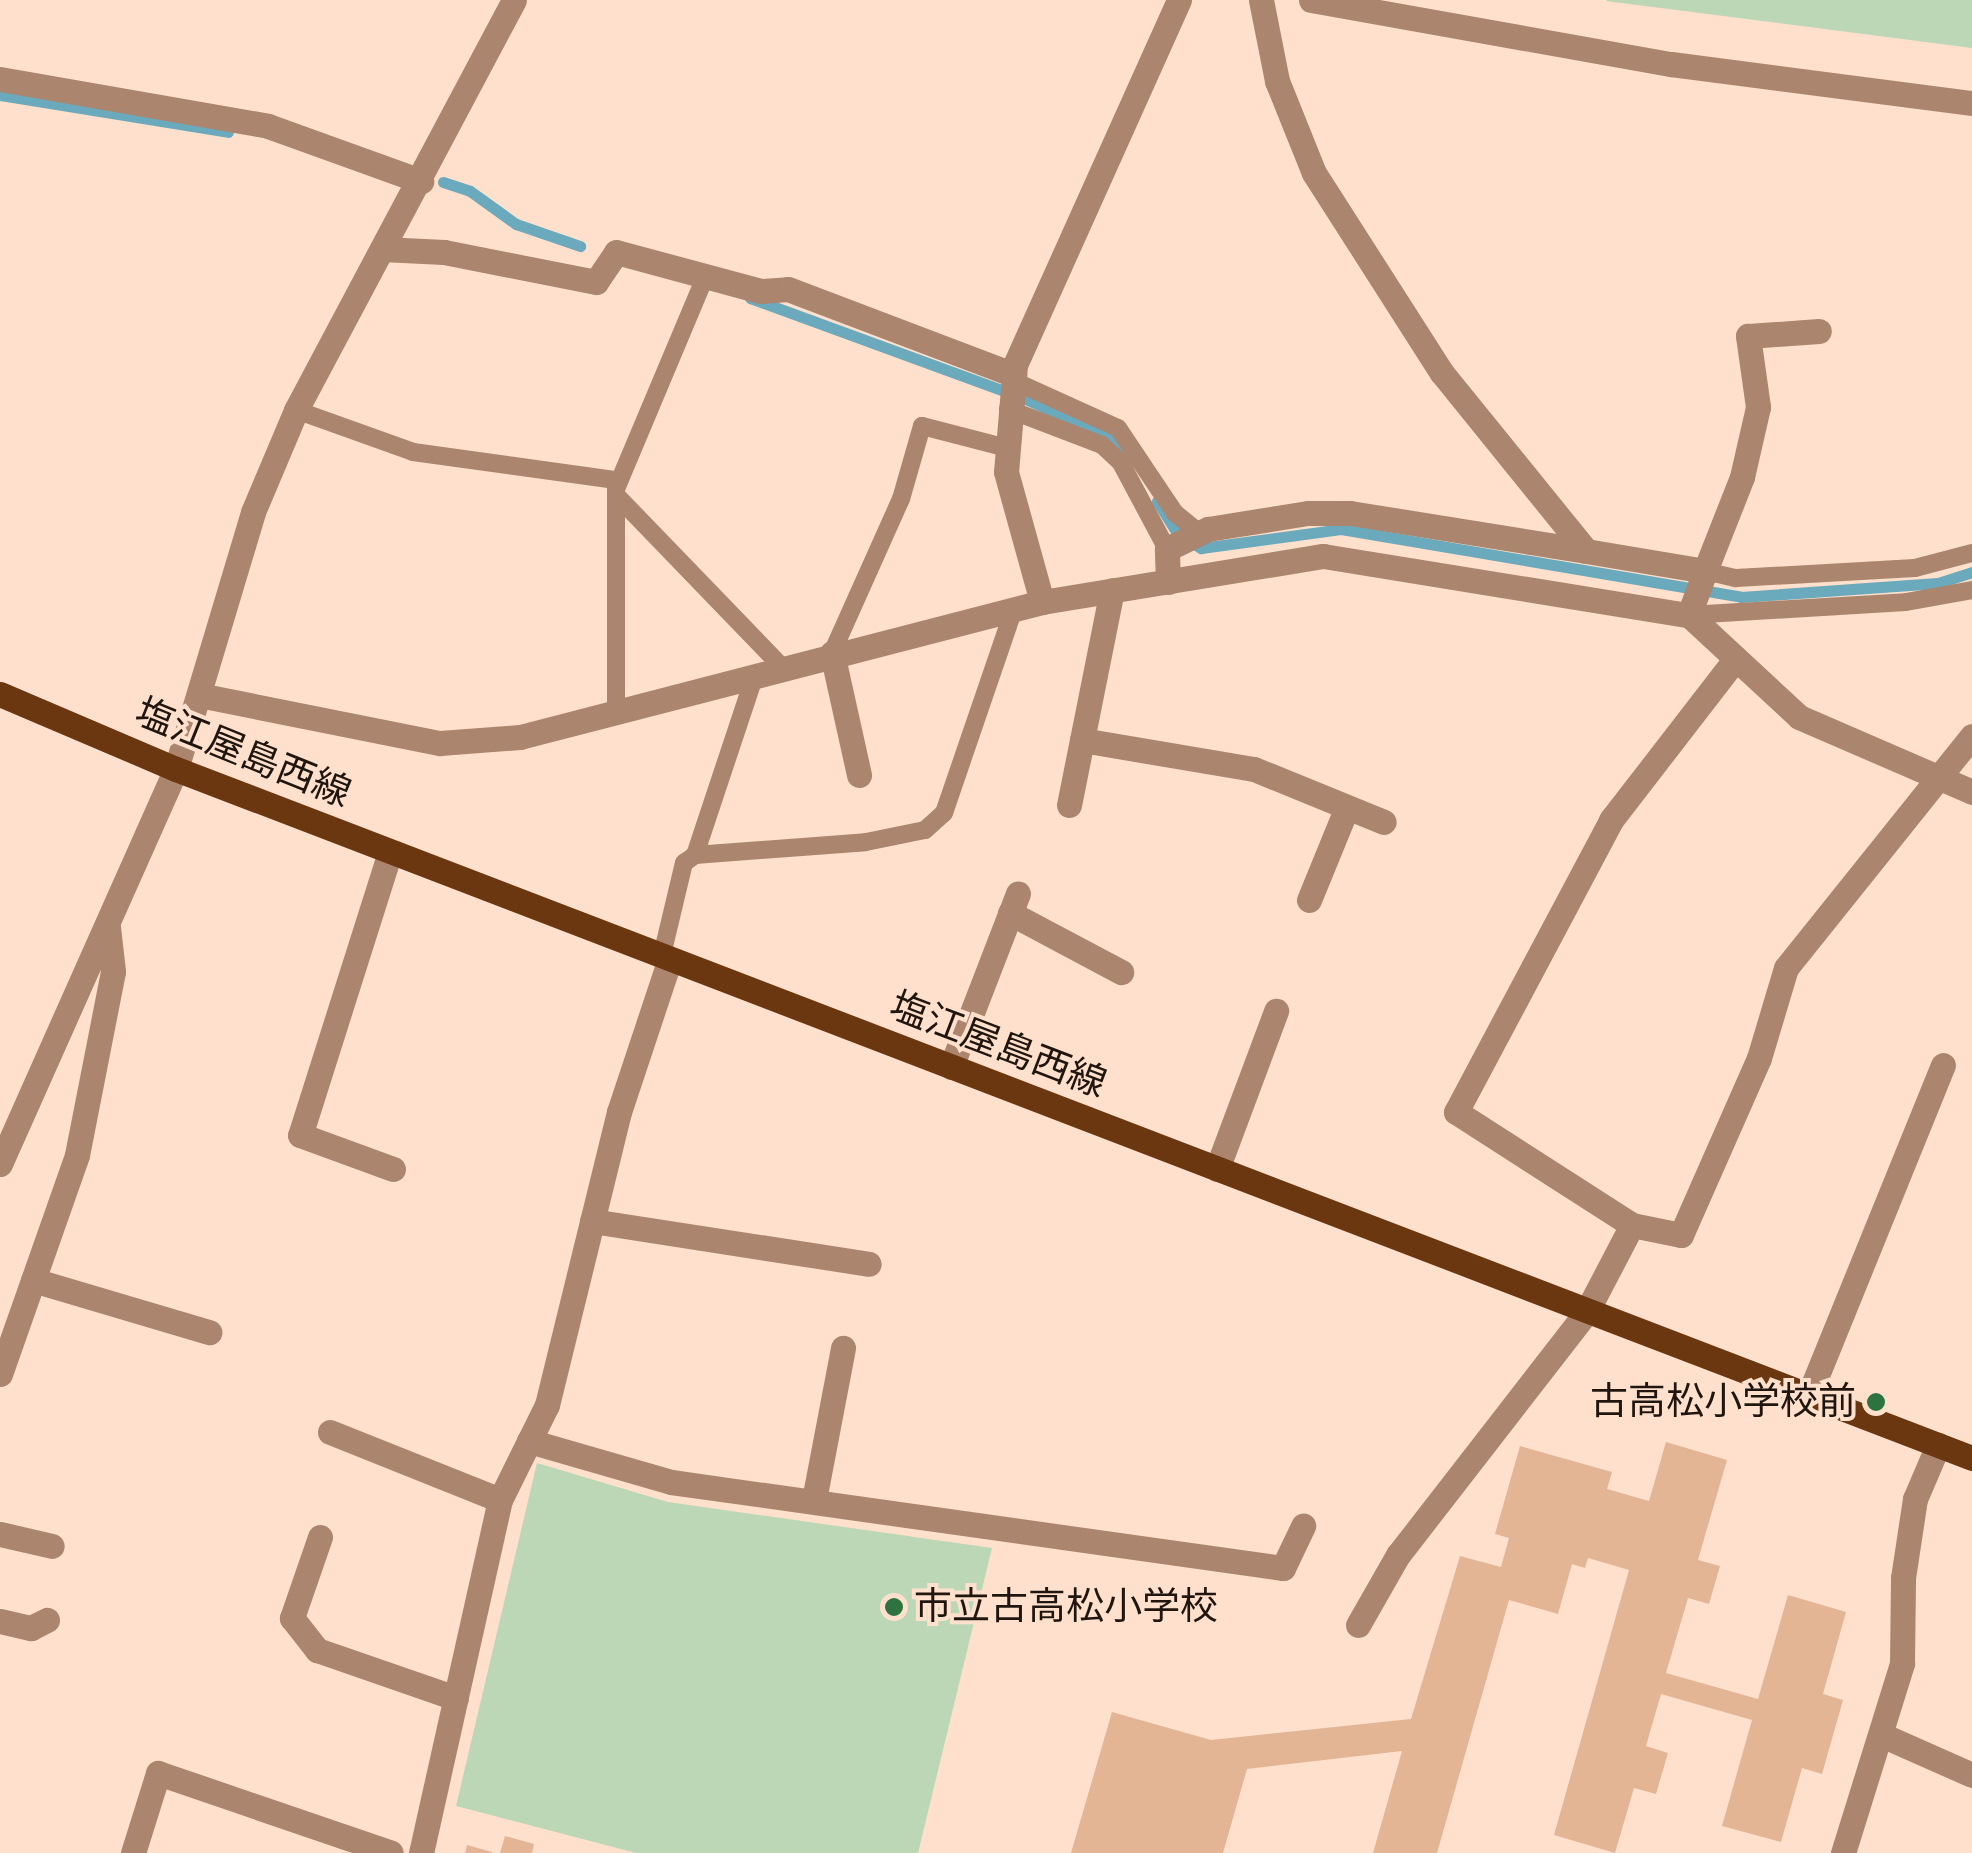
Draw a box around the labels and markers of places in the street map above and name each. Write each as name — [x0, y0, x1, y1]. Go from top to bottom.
place label: 古高松小学校前 — [1590, 1379, 1856, 1425]
marker: 古高松小学校前 — [1865, 1391, 1887, 1413]
place label: 市立古高松小学校 — [914, 1584, 1218, 1630]
marker: 市立古高松小学校 — [883, 1596, 905, 1618]

